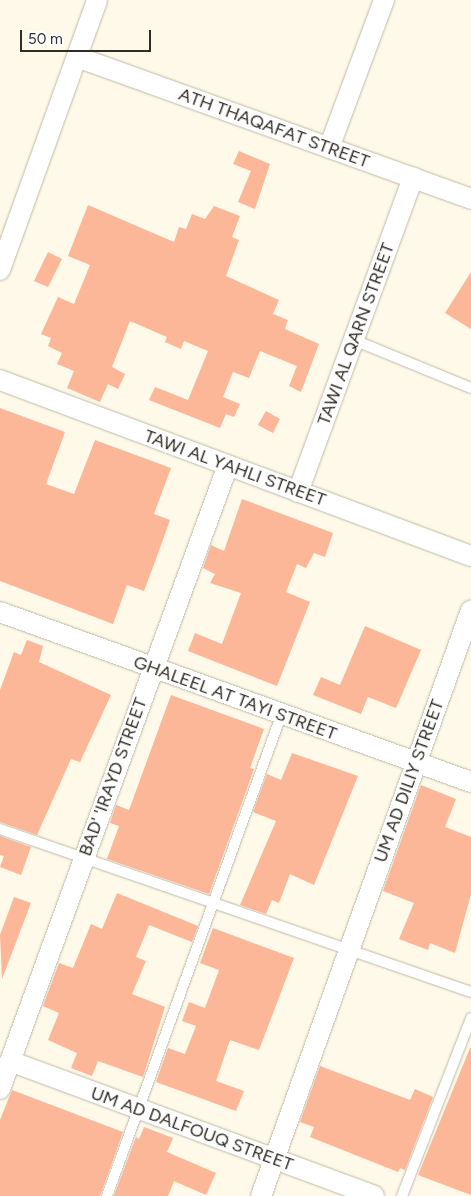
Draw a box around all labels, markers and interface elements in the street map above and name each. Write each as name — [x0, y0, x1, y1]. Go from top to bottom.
scale bar — [22, 20, 154, 52]
text: 50 m — [28, 30, 63, 48]
street label: ATH THAQAFAT STREET — [176, 83, 372, 173]
street label: TAWI AL QARN STREET — [313, 240, 399, 428]
street label: TAWI AL YAHLI STREET — [141, 425, 329, 511]
street label: GHALEEL AT TAYI STREET — [130, 651, 340, 745]
street label: BAD' 'IRAYD STREET — [74, 695, 152, 859]
street label: UM AD DILIY STREET — [369, 697, 449, 865]
street label: UM AD DALFOUQ STREET — [88, 1082, 296, 1176]

